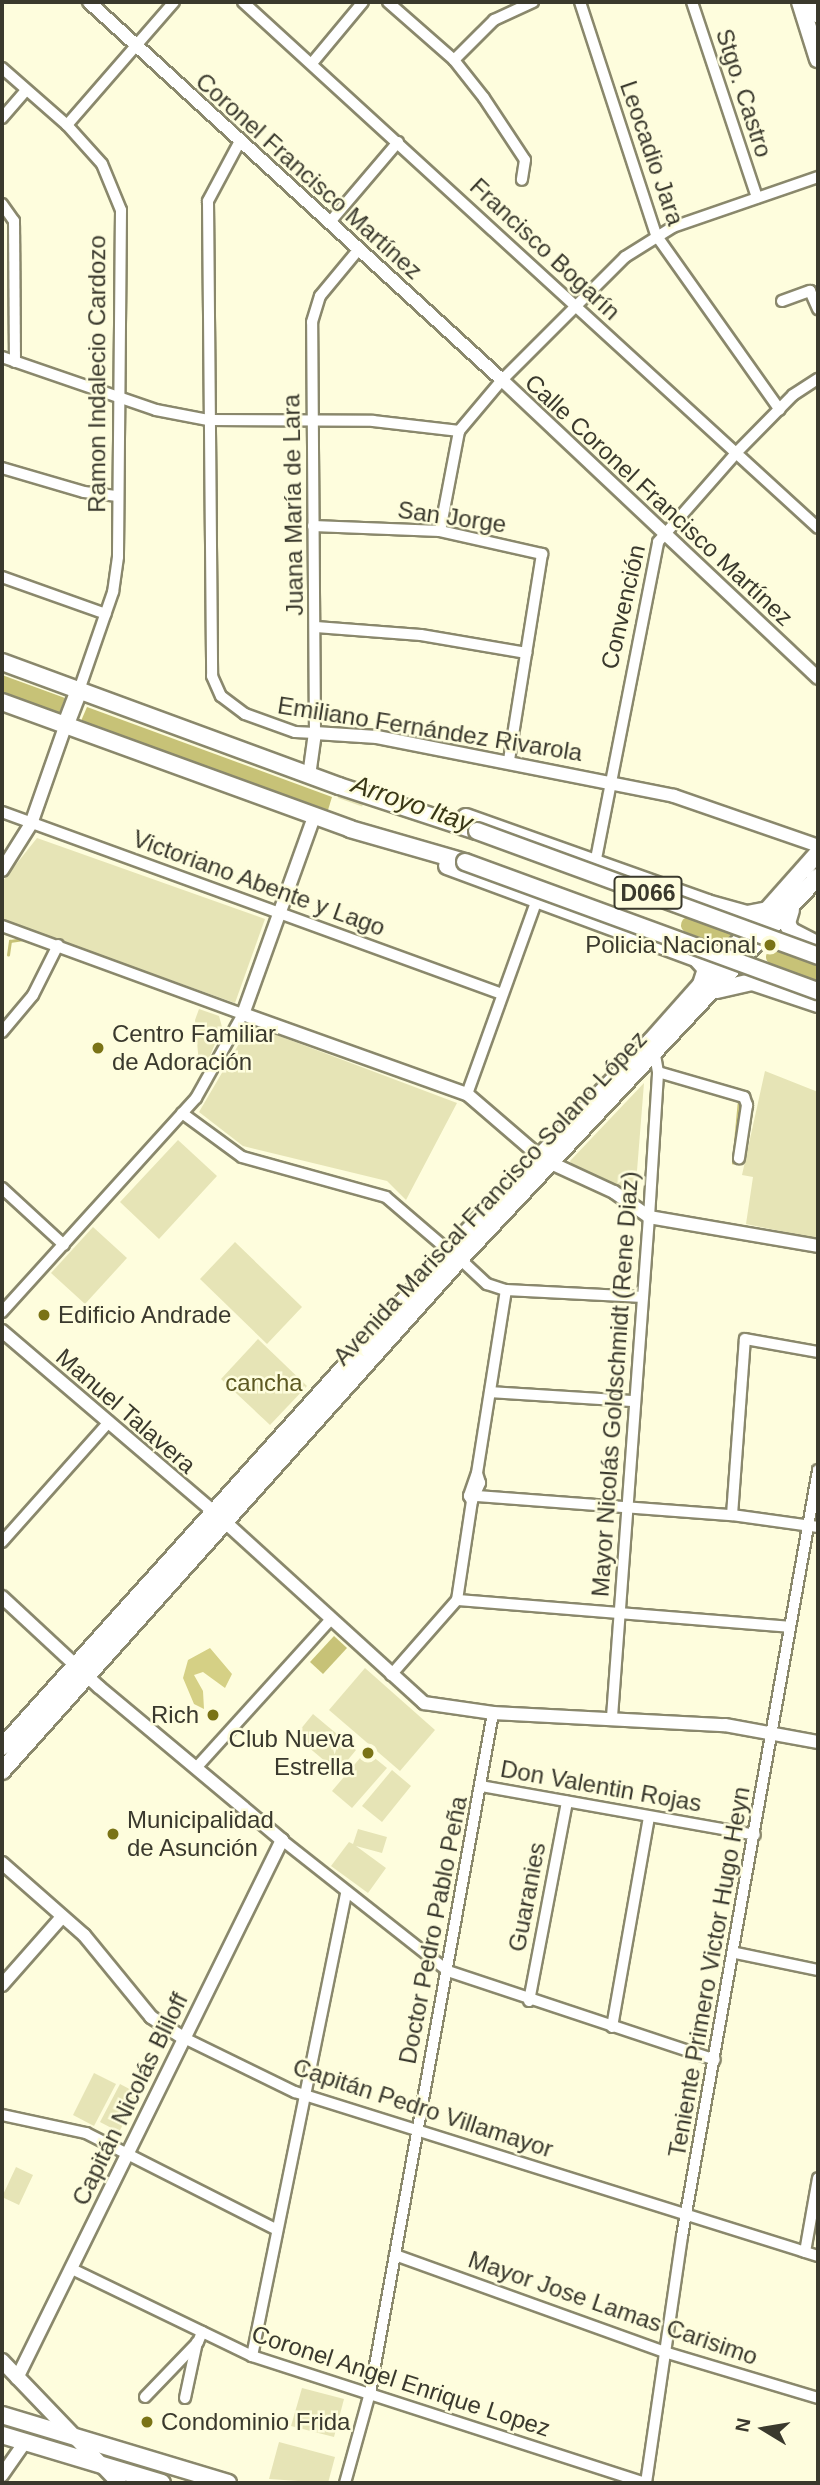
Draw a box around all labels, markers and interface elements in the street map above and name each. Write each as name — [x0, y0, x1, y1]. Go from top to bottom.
street label: Stgo. Castro — [710, 25, 778, 161]
street label: Coronel Francisco Martínez — [190, 67, 428, 285]
street label: Leocadio Jara — [614, 77, 690, 229]
street label: Francisco Bogarín — [464, 172, 626, 326]
street label: Ramon Indalecio Cardozo — [83, 235, 111, 513]
street label: Calle Coronel Francisco Martínez — [519, 368, 799, 632]
street label: Juana María de Lara — [277, 394, 309, 616]
street label: San Jorge — [396, 495, 508, 539]
street label: Convención — [595, 542, 651, 672]
street label: Emiliano Fernández Rivarola — [276, 691, 584, 767]
water label: Arroyo Itay — [347, 769, 477, 839]
street label: Victoriano Abente y Lago — [128, 824, 390, 942]
road number: D066 — [613, 874, 683, 912]
place label: Policia Nacional — [585, 931, 756, 959]
marker: Policia Nacional — [762, 937, 778, 953]
place label: Centro Familiar de Adoración — [112, 1020, 276, 1076]
street label: Avenida Mariscal Francisco Solano López — [327, 1025, 653, 1371]
marker: Centro Familiar de Adoración — [90, 1040, 106, 1056]
street label: Mayor Nicolás Goldschmidt (Rene Diaz) — [586, 1170, 644, 1598]
place label: Edificio Andrade — [58, 1301, 233, 1329]
marker: Edificio Andrade — [36, 1307, 52, 1323]
street label: Manuel Talavera — [50, 1342, 202, 1480]
park label: cancha — [225, 1369, 303, 1397]
place label: Rich — [151, 1701, 199, 1729]
marker: Rich — [205, 1707, 221, 1723]
place label: Club Nueva Estrella — [229, 1725, 354, 1781]
marker: Club Nueva Estrella — [360, 1745, 376, 1761]
street label: Don Valentin Rojas — [498, 1754, 704, 1818]
street label: Teniente Primero Victor Hugo Heyn — [662, 1784, 756, 2160]
street label: Doctor Pedro Pablo Peña — [393, 1794, 473, 2066]
place label: Municipalidad de Asunción — [127, 1806, 274, 1862]
marker: Municipalidad de Asunción — [105, 1826, 121, 1842]
street label: Guaranies — [502, 1840, 552, 1954]
street label: Capitán Nicolás Bliloff — [66, 1988, 194, 2210]
street label: Capitán Pedro Villamayor — [289, 2052, 557, 2164]
street label: Mayor Jose Lamas Carisimo — [465, 2245, 761, 2371]
street label: Coronel Angel Enrique Lopez — [247, 2319, 555, 2443]
north arrow — [729, 2394, 799, 2464]
place label: Condominio Frida — [161, 2408, 350, 2436]
marker: Condominio Frida — [139, 2414, 155, 2430]
text: N — [731, 2416, 755, 2434]

